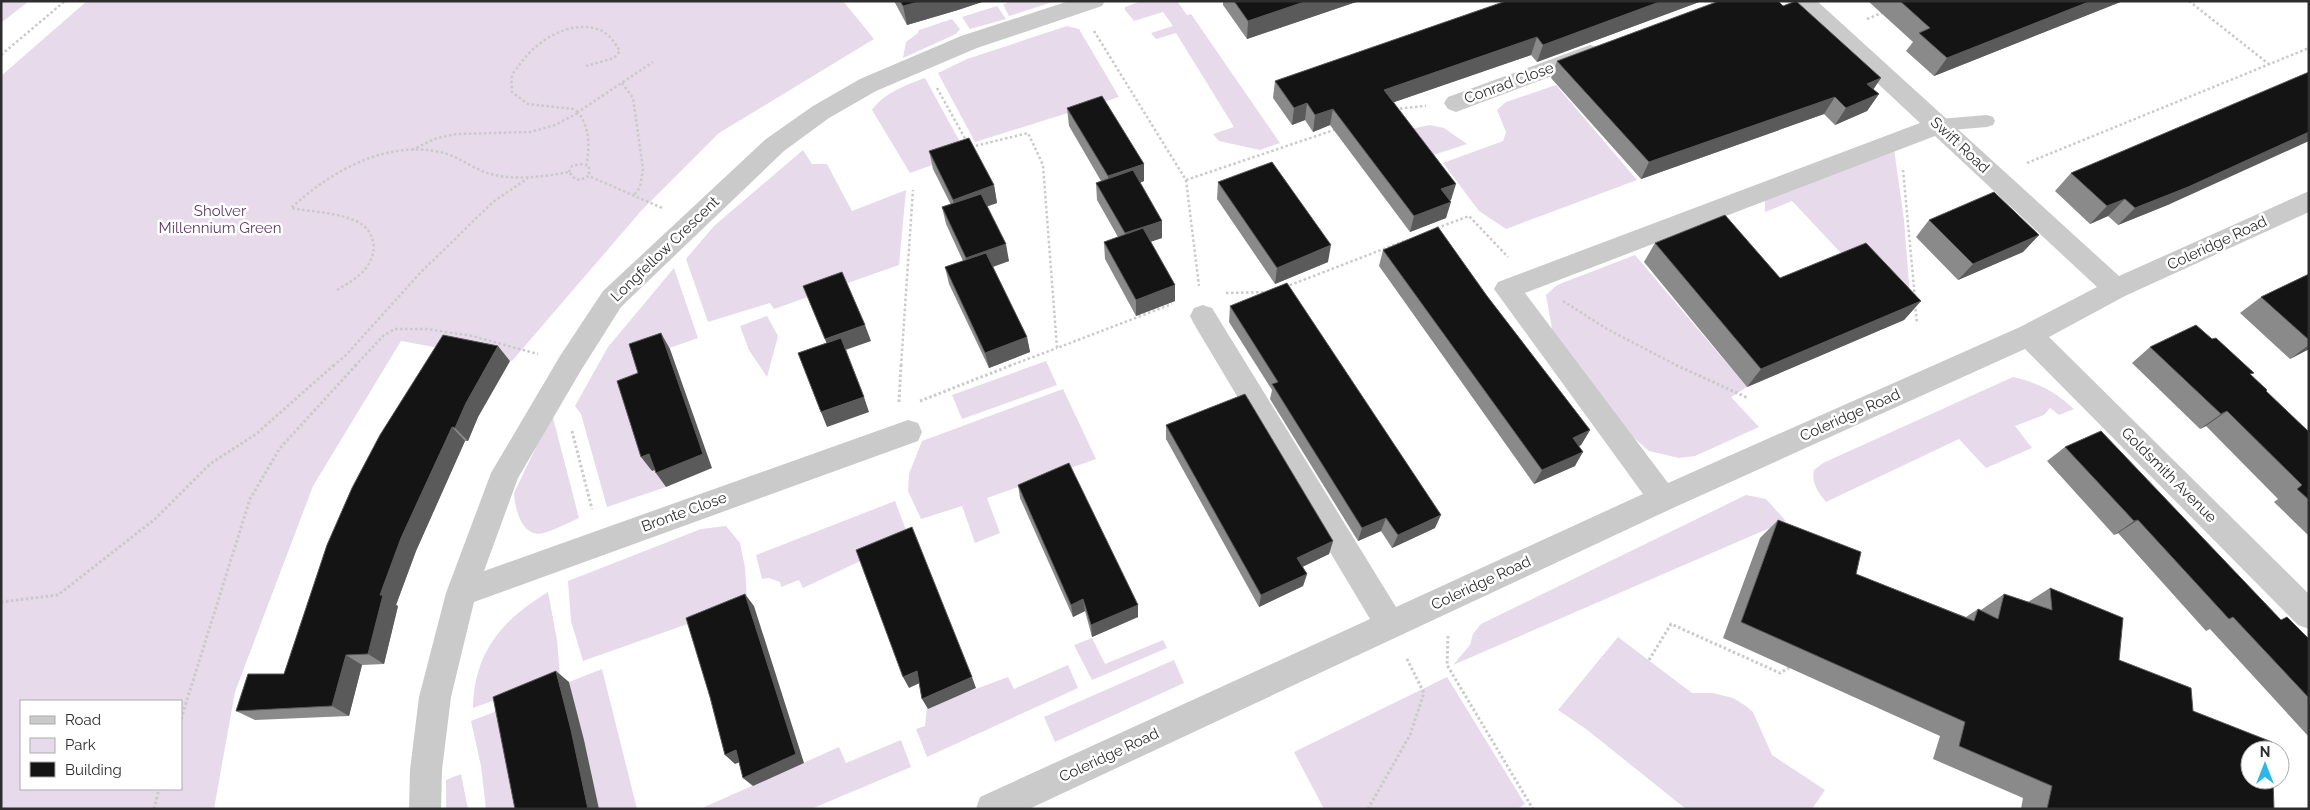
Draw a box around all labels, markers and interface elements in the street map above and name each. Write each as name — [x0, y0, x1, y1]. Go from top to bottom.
street label: Conrad Close — [1462, 58, 1556, 108]
street label: Swift Road — [1927, 113, 1993, 177]
street label: Longfellow Crescent — [607, 193, 723, 305]
park label: Sholver Millennium Green — [159, 202, 281, 237]
street label: Coleridge Road — [2164, 212, 2270, 274]
street label: Coleridge Road — [1797, 385, 1903, 445]
street label: Goldsmith Avenue — [2118, 424, 2220, 526]
street label: Bronte Close — [639, 488, 729, 536]
street label: Coleridge Road — [1428, 552, 1534, 614]
legend — [20, 700, 182, 790]
text: Road — [65, 711, 101, 729]
street label: Coleridge Road — [1056, 724, 1162, 786]
text: Park — [65, 736, 96, 754]
north arrow — [2240, 740, 2290, 790]
text: N — [2260, 744, 2270, 760]
text: Building — [65, 761, 122, 779]

